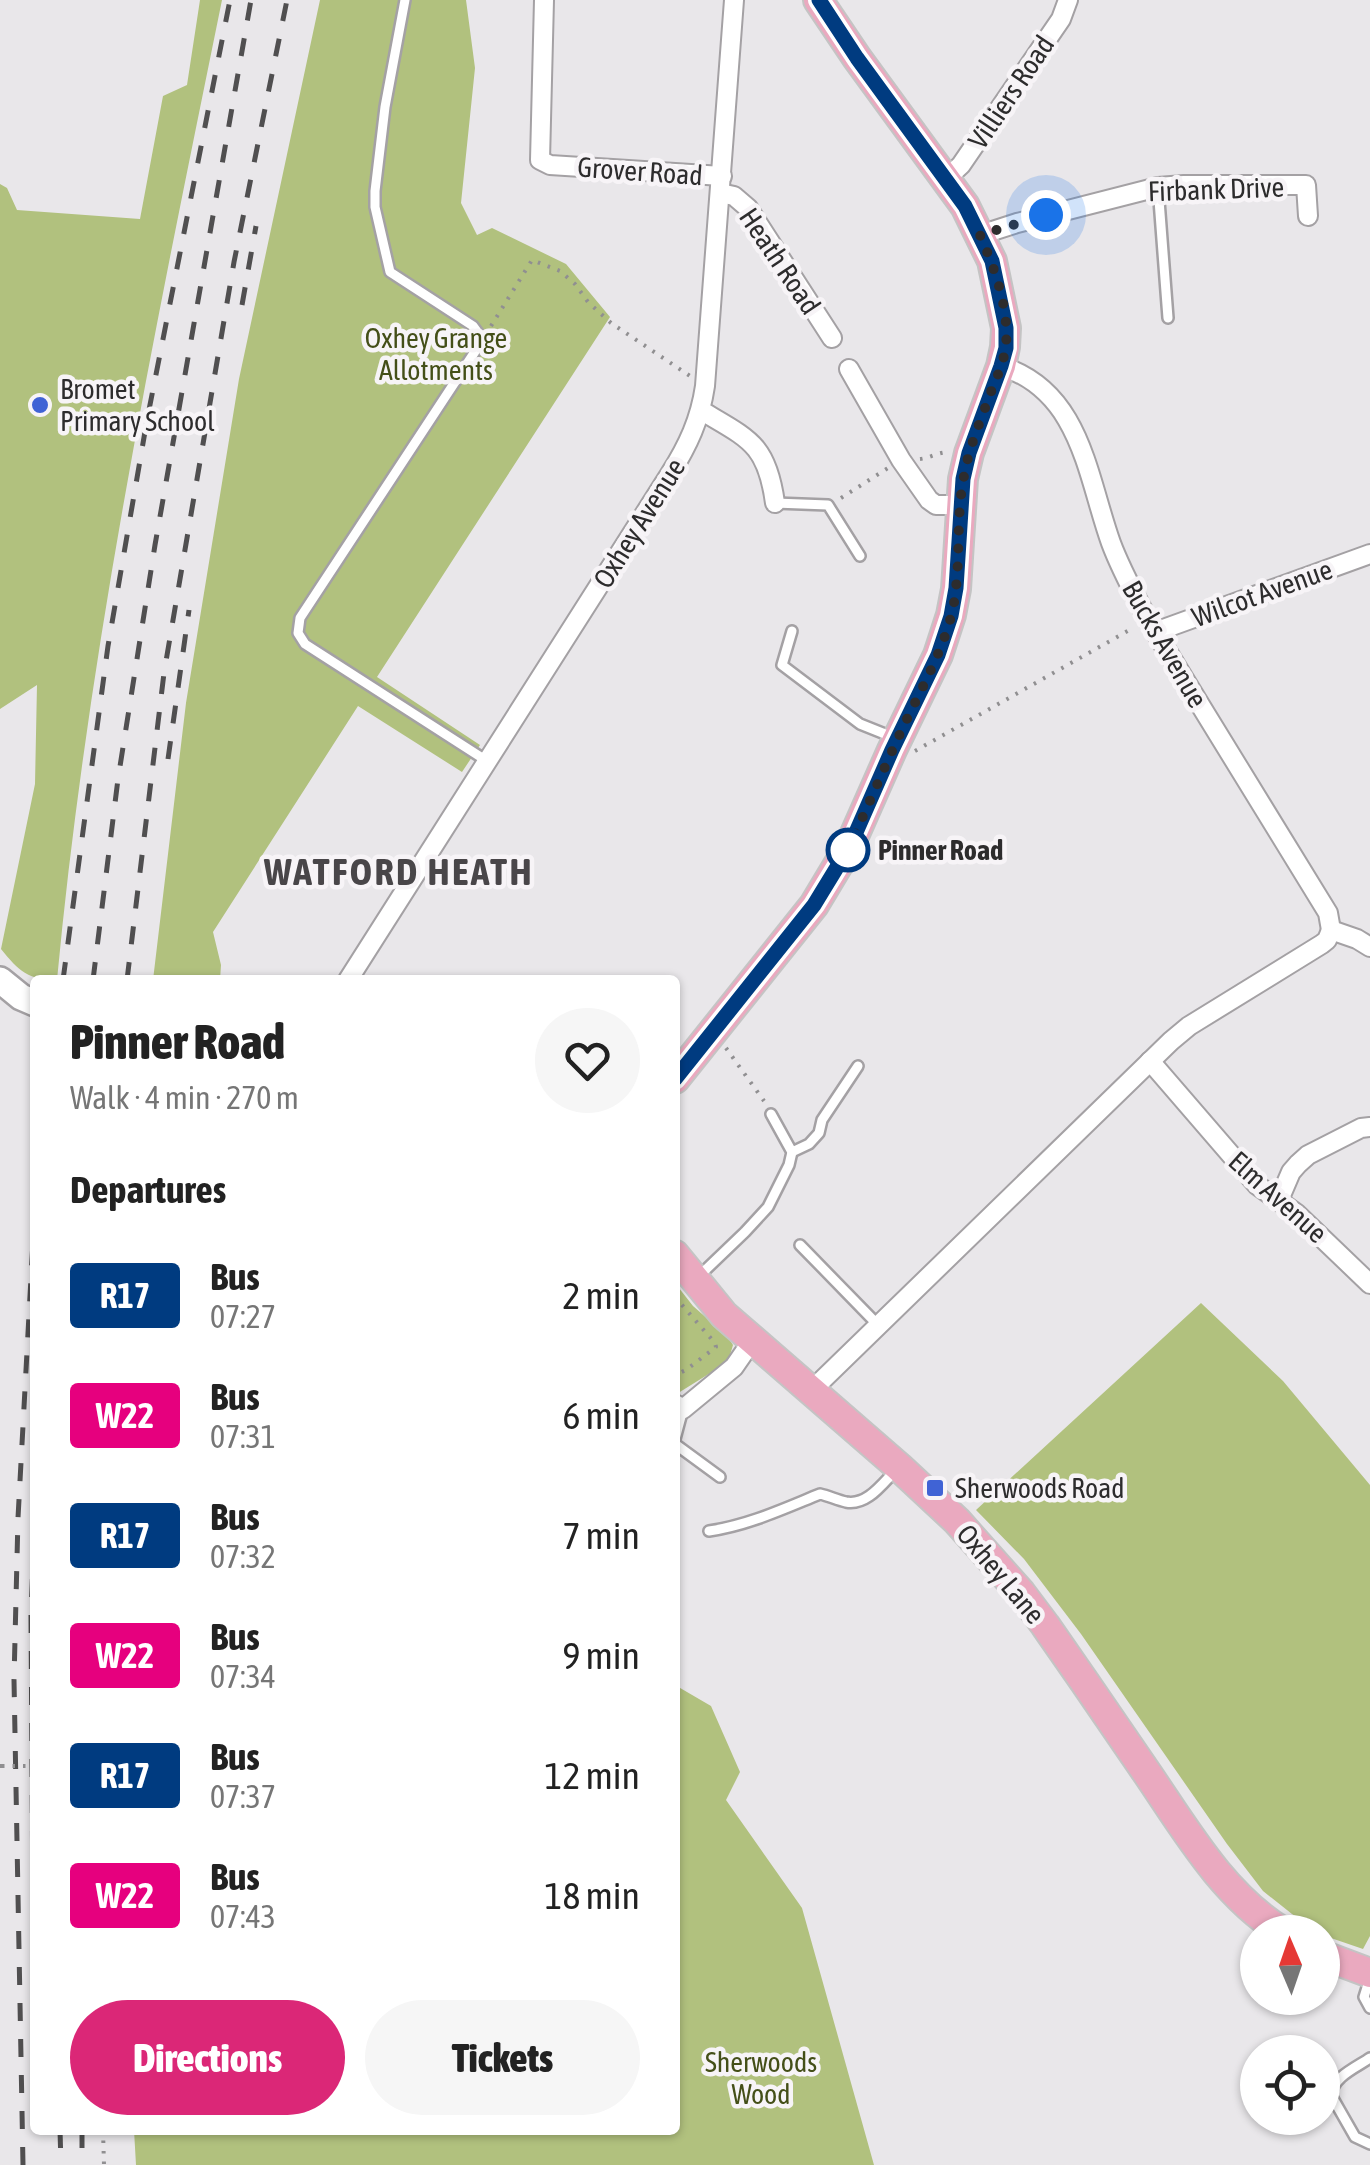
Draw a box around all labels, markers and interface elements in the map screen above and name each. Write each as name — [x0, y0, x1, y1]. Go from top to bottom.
street label: Villiers Road — [962, 29, 1060, 155]
street label: Grover Road — [576, 151, 704, 191]
street label: Firbank Drive — [1147, 171, 1285, 207]
your location — [1021, 190, 1071, 240]
street label: Heath Road — [733, 202, 827, 320]
park label: Oxhey Grange Allotments — [365, 322, 507, 386]
place label: Bromet Primary School — [60, 373, 215, 437]
marker: Bromet Primary School — [29, 394, 51, 416]
street label: Oxhey Avenue — [587, 452, 691, 594]
street label: Wilcot Avenue — [1188, 553, 1336, 633]
street label: Bucks Avenue — [1116, 575, 1214, 713]
marker: Pinner Road — [827, 829, 869, 871]
place label: Pinner Road — [878, 834, 1003, 866]
district label: WATFORD HEATH — [263, 850, 534, 893]
button: heart — [535, 1008, 640, 1113]
text: Pinner Road — [70, 1014, 285, 1069]
text: Walk · 4 min · 270 m — [70, 1079, 299, 1116]
street label: Elm Avenue — [1222, 1145, 1334, 1249]
text: Departures — [70, 1168, 226, 1211]
text: Bus — [210, 1255, 260, 1298]
text: 2 min — [562, 1274, 640, 1317]
text: R17 — [100, 1275, 150, 1315]
text: 07:27 — [210, 1298, 276, 1335]
text: Bus — [210, 1375, 260, 1418]
text: 6 min — [562, 1394, 640, 1437]
text: W22 — [96, 1395, 154, 1435]
text: 07:31 — [210, 1418, 276, 1455]
place label: Sherwoods Road — [955, 1472, 1125, 1504]
marker: Sherwoods Road — [924, 1477, 946, 1499]
text: Bus — [210, 1495, 260, 1538]
text: 7 min — [562, 1514, 640, 1557]
text: R17 — [100, 1515, 150, 1555]
street label: Oxhey Lane — [950, 1518, 1052, 1630]
text: 07:32 — [210, 1538, 276, 1575]
text: Bus — [210, 1615, 260, 1658]
text: 9 min — [562, 1634, 640, 1677]
text: W22 — [96, 1635, 154, 1675]
text: 07:34 — [210, 1658, 276, 1695]
text: Bus — [210, 1735, 260, 1778]
text: 12 min — [545, 1754, 640, 1797]
text: R17 — [100, 1755, 150, 1795]
text: 07:37 — [210, 1778, 276, 1815]
text: Bus — [210, 1855, 260, 1898]
text: 18 min — [545, 1874, 640, 1917]
text: W22 — [96, 1875, 154, 1915]
text: 07:43 — [210, 1898, 276, 1935]
north arrow — [1240, 1915, 1340, 2015]
map controls — [1240, 1915, 1340, 2135]
button: Directions — [70, 2000, 345, 2115]
button: Tickets — [365, 2000, 640, 2115]
button: locate — [1240, 2035, 1340, 2135]
park label: Sherwoods Wood — [705, 2046, 817, 2110]

